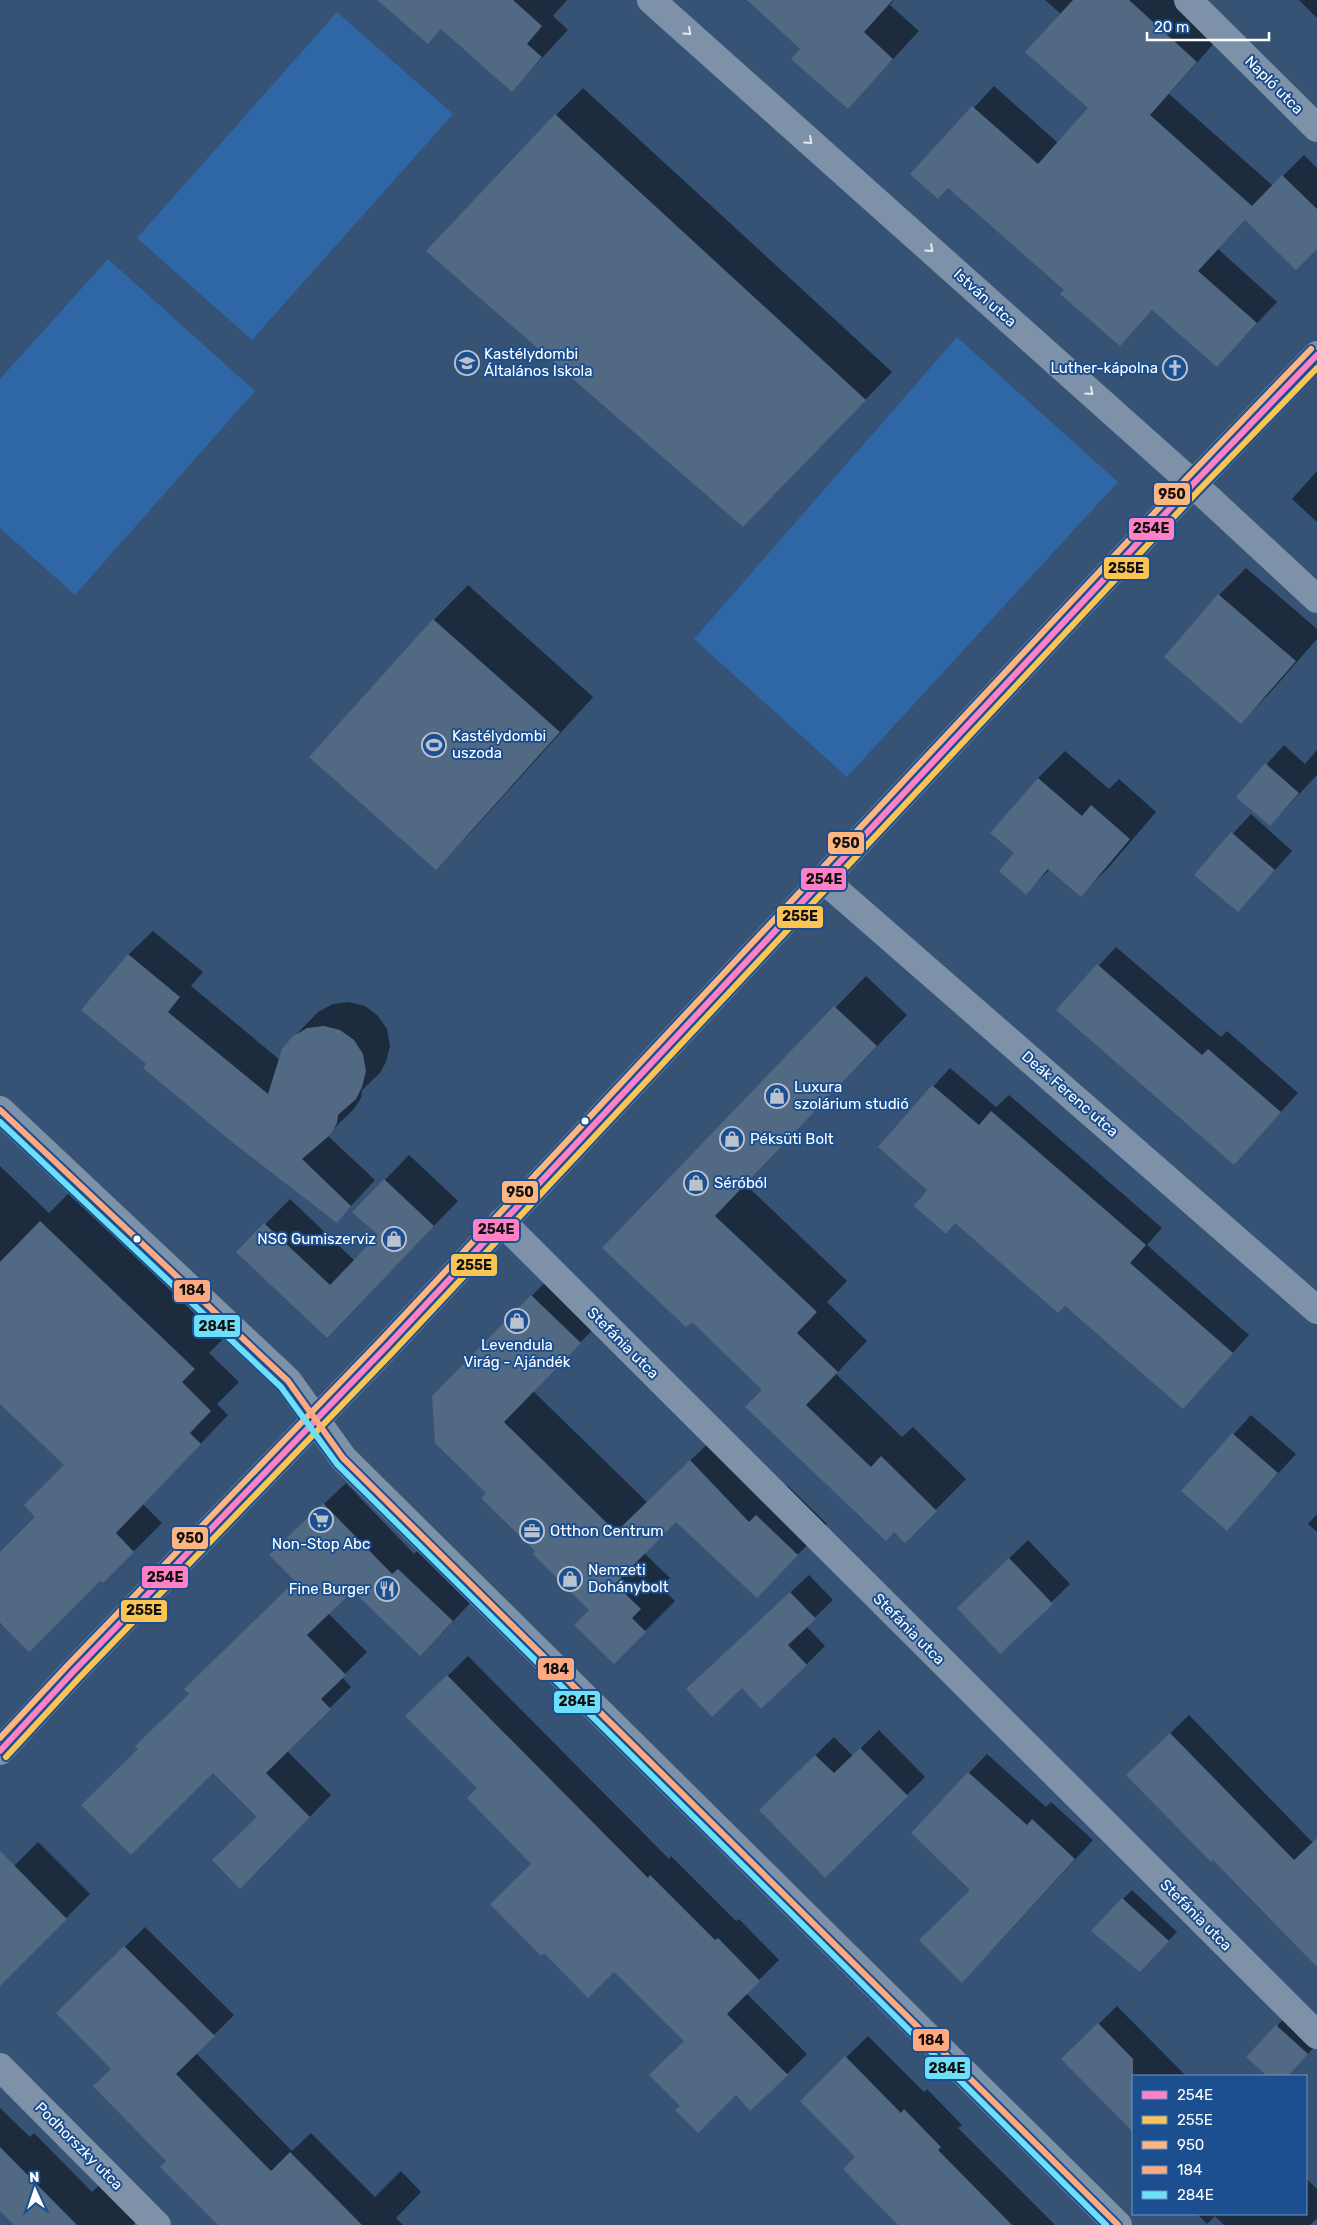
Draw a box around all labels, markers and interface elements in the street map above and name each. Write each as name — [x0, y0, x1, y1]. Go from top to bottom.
scale bar — [1147, 10, 1270, 42]
text: 20 m — [1154, 18, 1189, 36]
one-way arrow — [682, 27, 691, 36]
street label: Napló utca — [1241, 52, 1307, 118]
one-way arrow — [803, 135, 812, 144]
one-way arrow — [924, 243, 933, 252]
street label: István utca — [950, 265, 1020, 331]
place label: Kastélydombi Általános Iskola — [484, 345, 592, 380]
school or university icon: Kastélydombi Általános Iskola — [454, 350, 480, 376]
church icon: Luther-kápolna — [1162, 355, 1188, 381]
place label: Luther-kápolna — [1051, 359, 1158, 377]
one-way arrow — [1085, 386, 1094, 395]
line badge: 950 — [1153, 482, 1191, 506]
text: 950 — [1158, 486, 1186, 503]
line badge: 254E — [1128, 517, 1175, 541]
text: 254E — [1133, 520, 1169, 537]
line badge: 255E — [1103, 556, 1150, 580]
text: 255E — [1108, 560, 1144, 577]
place label: Kastélydombi uszoda — [452, 727, 546, 762]
sports icon: Kastélydombi uszoda — [421, 732, 447, 758]
line badge: 950 — [827, 831, 865, 855]
text: 950 — [832, 835, 860, 852]
line badge: 254E — [800, 867, 847, 891]
text: 254E — [806, 871, 842, 888]
line badge: 255E — [776, 905, 824, 929]
text: 255E — [782, 908, 818, 925]
street label: Deák Ferenc utca — [1018, 1047, 1122, 1141]
place label: Luxura szolárium studió — [794, 1078, 909, 1113]
shop icon: Luxura szolárium studió — [764, 1083, 790, 1109]
unlabelled marker — [580, 1116, 590, 1126]
shop icon: Péksüti Bolt — [719, 1126, 745, 1152]
place label: Péksüti Bolt — [750, 1130, 834, 1148]
shop icon: Séróból — [683, 1170, 709, 1196]
place label: Séróból — [714, 1174, 767, 1192]
line badge: 950 — [501, 1180, 539, 1204]
text: 950 — [506, 1184, 534, 1201]
line badge: 254E — [472, 1218, 520, 1242]
text: 254E — [478, 1221, 514, 1238]
shop icon: NSG Gumiszerviz — [381, 1226, 407, 1252]
place label: NSG Gumiszerviz — [257, 1230, 376, 1248]
unlabelled marker — [132, 1234, 142, 1244]
line badge: 255E — [450, 1253, 498, 1277]
text: 255E — [456, 1257, 492, 1274]
line badge: 184 — [173, 1279, 211, 1303]
text: 184 — [179, 1282, 205, 1299]
street label: Stefánia utca — [584, 1304, 662, 1382]
shop icon: Levendula Virág - Ajándék — [504, 1308, 530, 1334]
line badge: 284E — [193, 1314, 241, 1338]
text: 284E — [198, 1318, 236, 1335]
place label: Levendula Virág - Ajándék — [463, 1336, 571, 1371]
supermarket icon: Non-Stop Abc — [308, 1507, 334, 1533]
office icon: Otthon Centrum — [519, 1518, 545, 1544]
place label: Otthon Centrum — [550, 1522, 664, 1540]
line badge: 950 — [171, 1526, 209, 1550]
text: 950 — [176, 1530, 204, 1547]
place label: Non-Stop Abc — [272, 1535, 370, 1553]
place label: Nemzeti Dohánybolt — [588, 1561, 669, 1596]
line badge: 254E — [141, 1565, 189, 1589]
shop icon: Nemzeti Dohánybolt — [557, 1566, 583, 1592]
text: 254E — [147, 1569, 183, 1586]
restaurant icon: Fine Burger — [374, 1576, 400, 1602]
place label: Fine Burger — [289, 1580, 370, 1598]
street label: Stefánia utca — [870, 1590, 948, 1668]
line badge: 255E — [120, 1599, 168, 1623]
text: 255E — [126, 1602, 162, 1619]
line badge: 184 — [537, 1657, 575, 1681]
text: 184 — [543, 1661, 569, 1678]
line badge: 284E — [553, 1690, 601, 1714]
text: 284E — [558, 1693, 596, 1710]
street label: Stefánia utca — [1157, 1876, 1235, 1954]
line badge: 184 — [912, 2028, 950, 2052]
text: 184 — [918, 2032, 944, 2049]
line badge: 284E — [924, 2056, 971, 2080]
text: 284E — [928, 2060, 966, 2077]
legend — [1132, 2075, 1307, 2215]
text: 254E — [1177, 2086, 1213, 2104]
street label: Podhorszky utca — [31, 2098, 127, 2194]
text: 255E — [1177, 2111, 1213, 2129]
text: 950 — [1177, 2136, 1204, 2154]
text: 184 — [1177, 2161, 1202, 2179]
north arrow — [10, 2165, 60, 2215]
text: N — [29, 2169, 40, 2186]
text: 284E — [1177, 2186, 1214, 2204]

